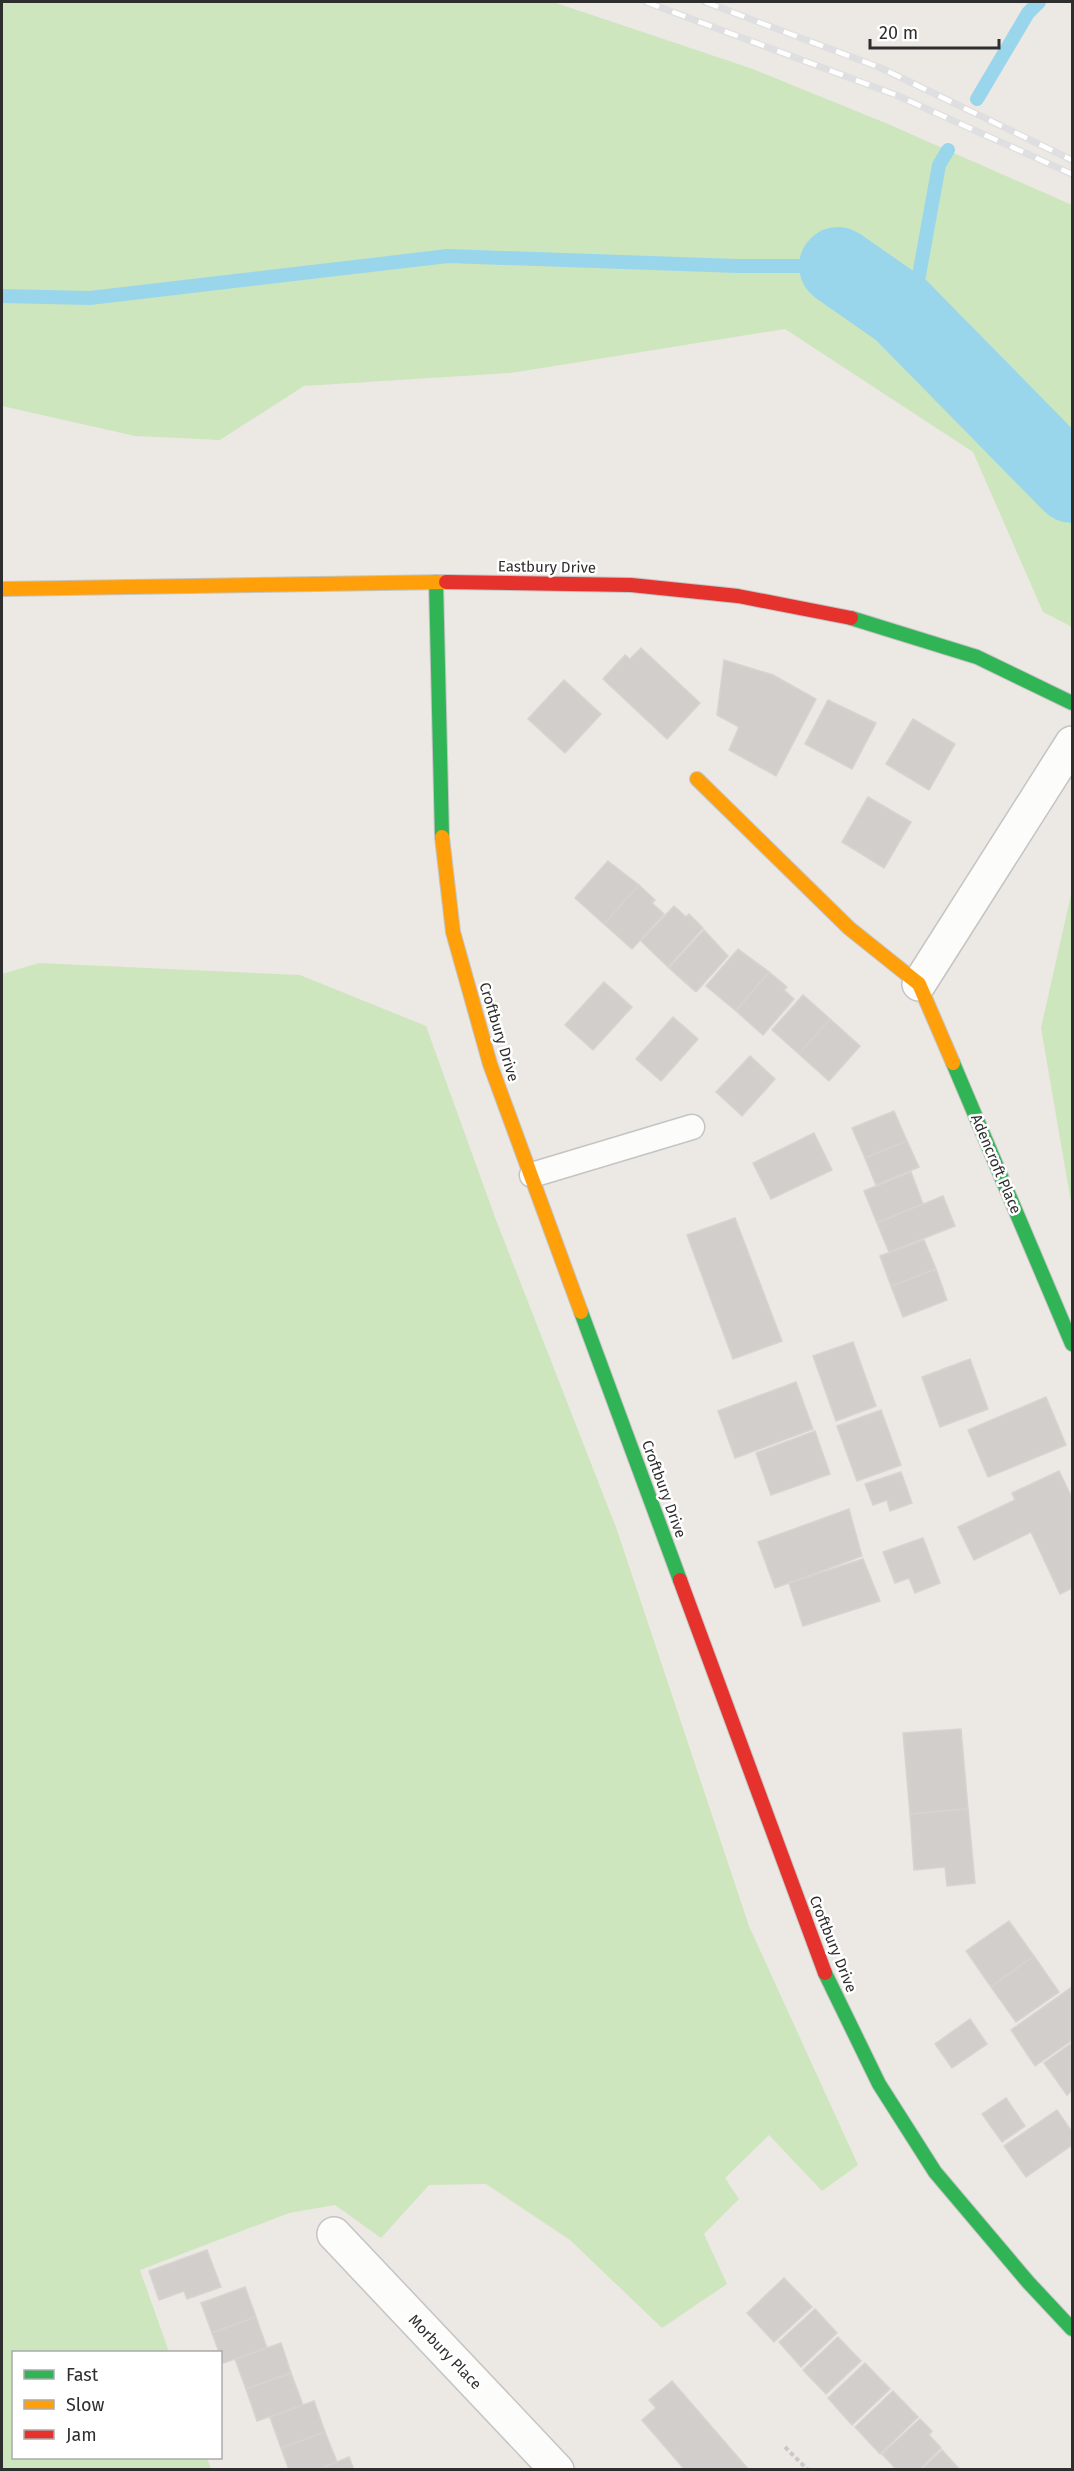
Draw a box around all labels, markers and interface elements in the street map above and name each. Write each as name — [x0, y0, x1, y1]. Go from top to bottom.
scale bar — [870, 12, 999, 50]
text: 20 m — [879, 22, 918, 44]
street label: Eastbury Drive — [498, 557, 596, 577]
street label: Croftbury Drive — [475, 980, 523, 1084]
street label: Adencroft Place — [967, 1112, 1025, 1216]
street label: Croftbury Drive — [638, 1438, 690, 1540]
street label: Croftbury Drive — [805, 1893, 861, 1995]
street label: Morbury Place — [405, 2311, 485, 2393]
legend — [12, 2351, 222, 2459]
text: Fast — [66, 2364, 99, 2386]
text: Slow — [66, 2394, 105, 2416]
text: Jam — [66, 2424, 97, 2446]

